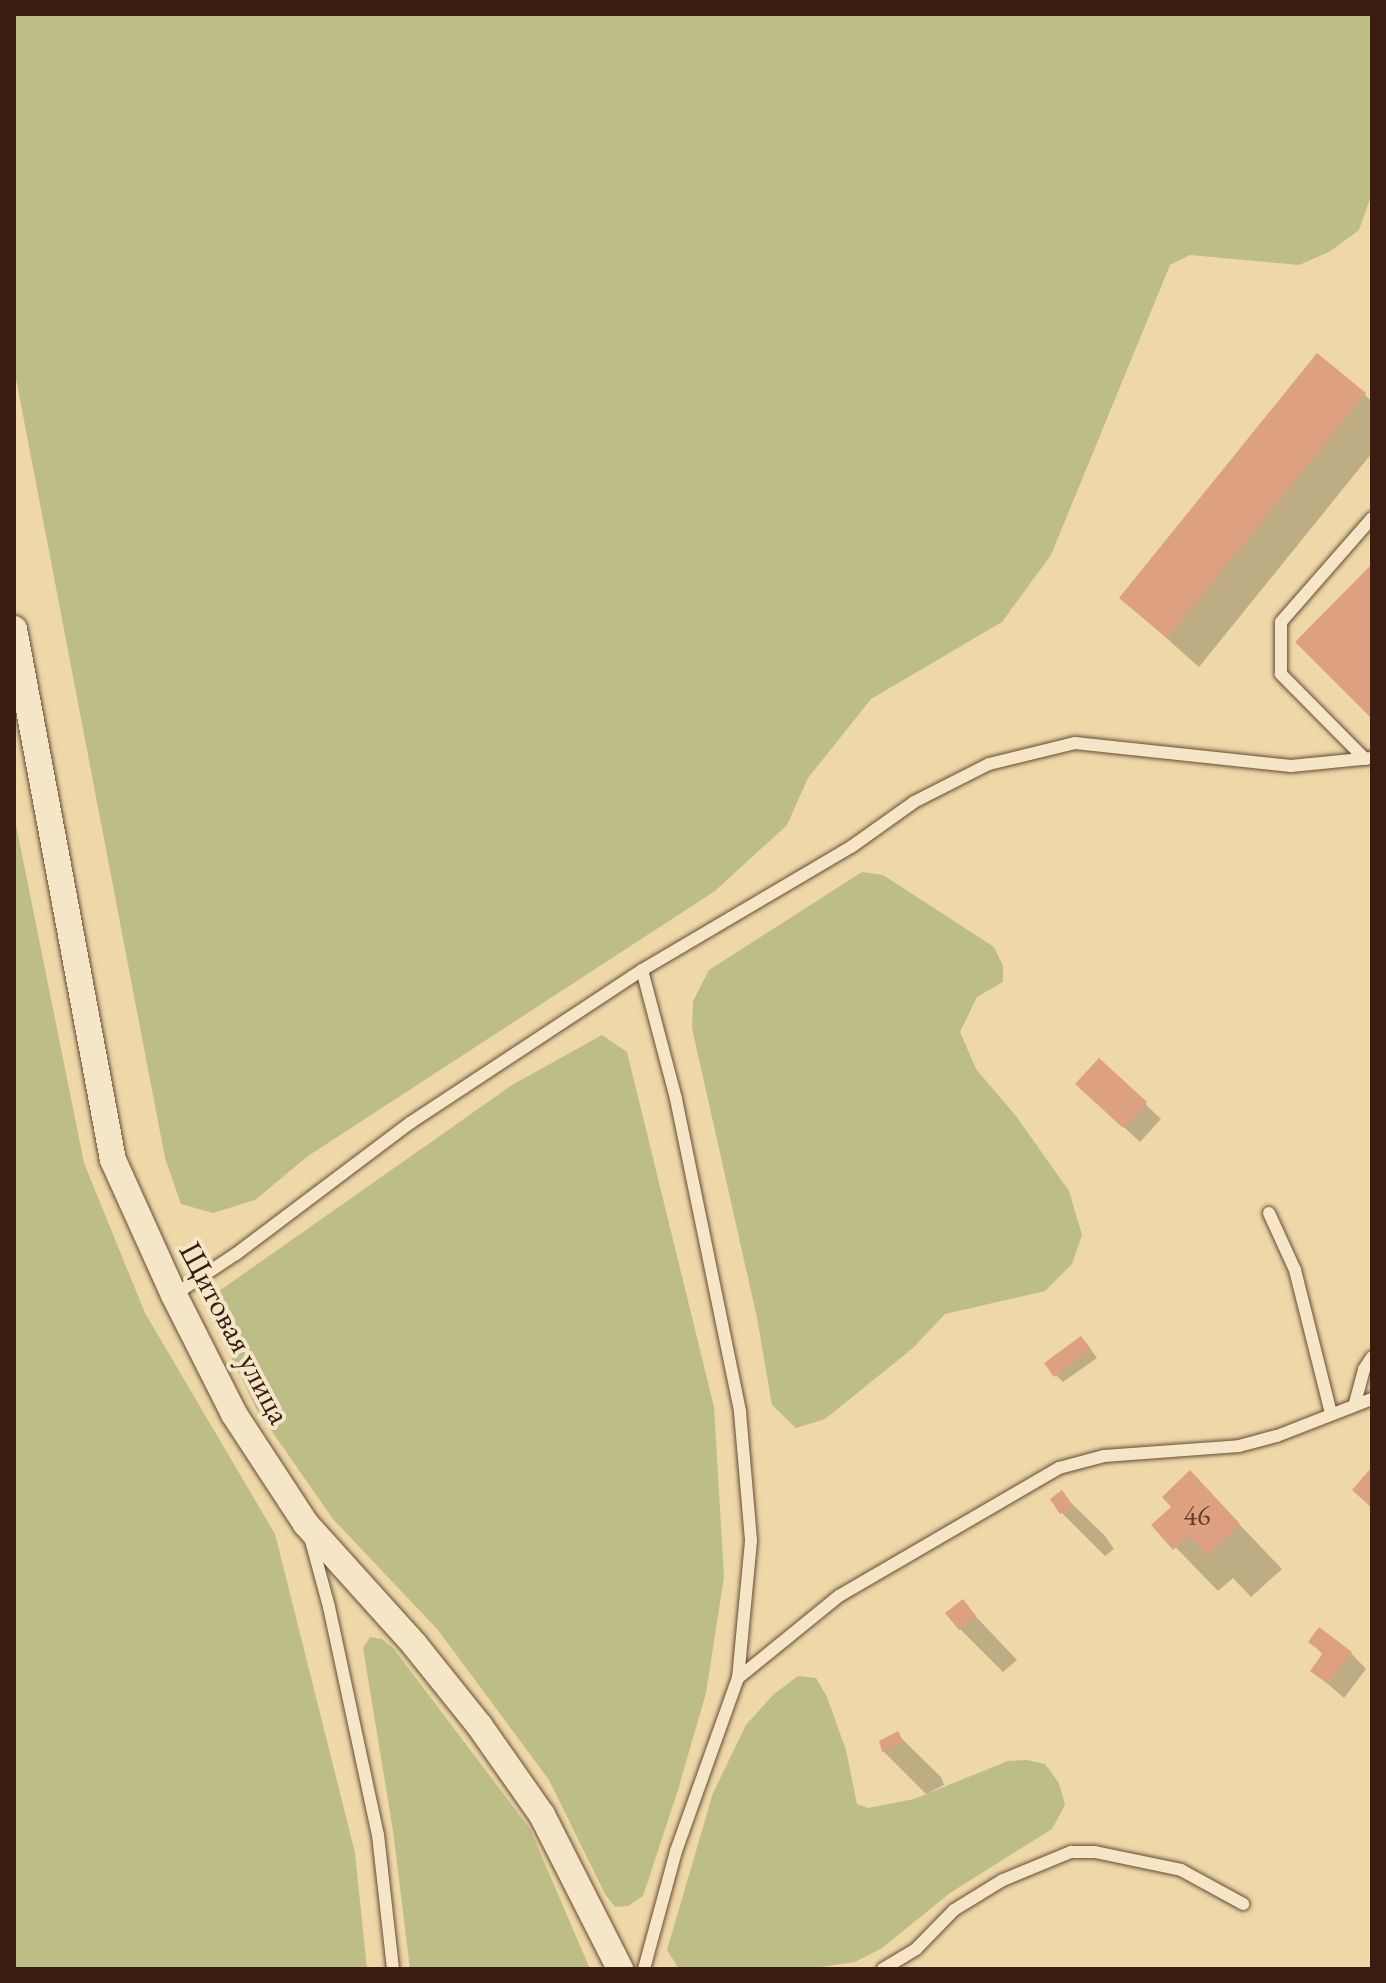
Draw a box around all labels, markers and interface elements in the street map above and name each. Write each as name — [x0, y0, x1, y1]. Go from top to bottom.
street label: Щитовая улица — [171, 1235, 299, 1431]
house number: 46 — [1184, 1498, 1210, 1532]

